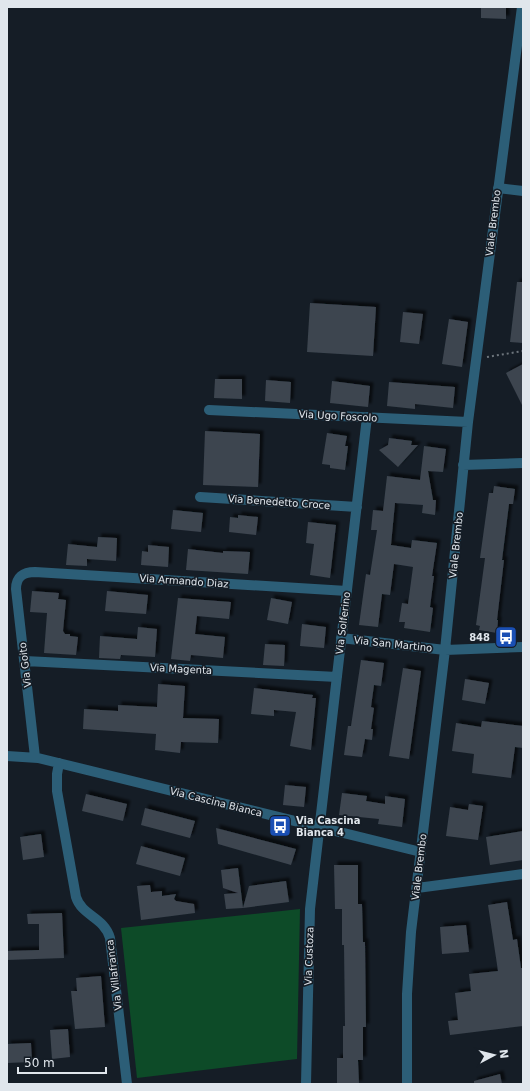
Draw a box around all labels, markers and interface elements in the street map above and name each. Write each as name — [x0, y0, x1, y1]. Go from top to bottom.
street label: Viale Brembo — [483, 189, 503, 257]
street label: Via Ugo Foscolo — [298, 408, 378, 424]
street label: Via Benedetto Croce — [227, 493, 331, 511]
street label: Viale Brembo — [447, 511, 465, 579]
street label: Via Armando Diaz — [139, 572, 229, 590]
street label: Via Solferino — [334, 591, 352, 655]
bus stop icon: 848 — [493, 624, 519, 650]
place label: 848 — [469, 632, 490, 643]
street label: Via San Martino — [353, 634, 433, 654]
street label: Via Goito — [17, 642, 33, 688]
street label: Via Magenta — [150, 662, 212, 676]
street label: Via Cascina Bianca — [169, 785, 263, 819]
bus stop icon: Via Cascina Bianca 4 — [267, 813, 293, 839]
place label: Via Cascina Bianca 4 — [296, 815, 360, 838]
street label: Viale Brembo — [409, 833, 429, 901]
street label: Via Custoza — [302, 926, 316, 986]
street label: Via Villafranca — [104, 939, 124, 1011]
north arrow — [474, 1035, 514, 1075]
text: N — [496, 1048, 510, 1059]
scale bar — [18, 1049, 106, 1075]
text: 50 m — [24, 1056, 55, 1070]

